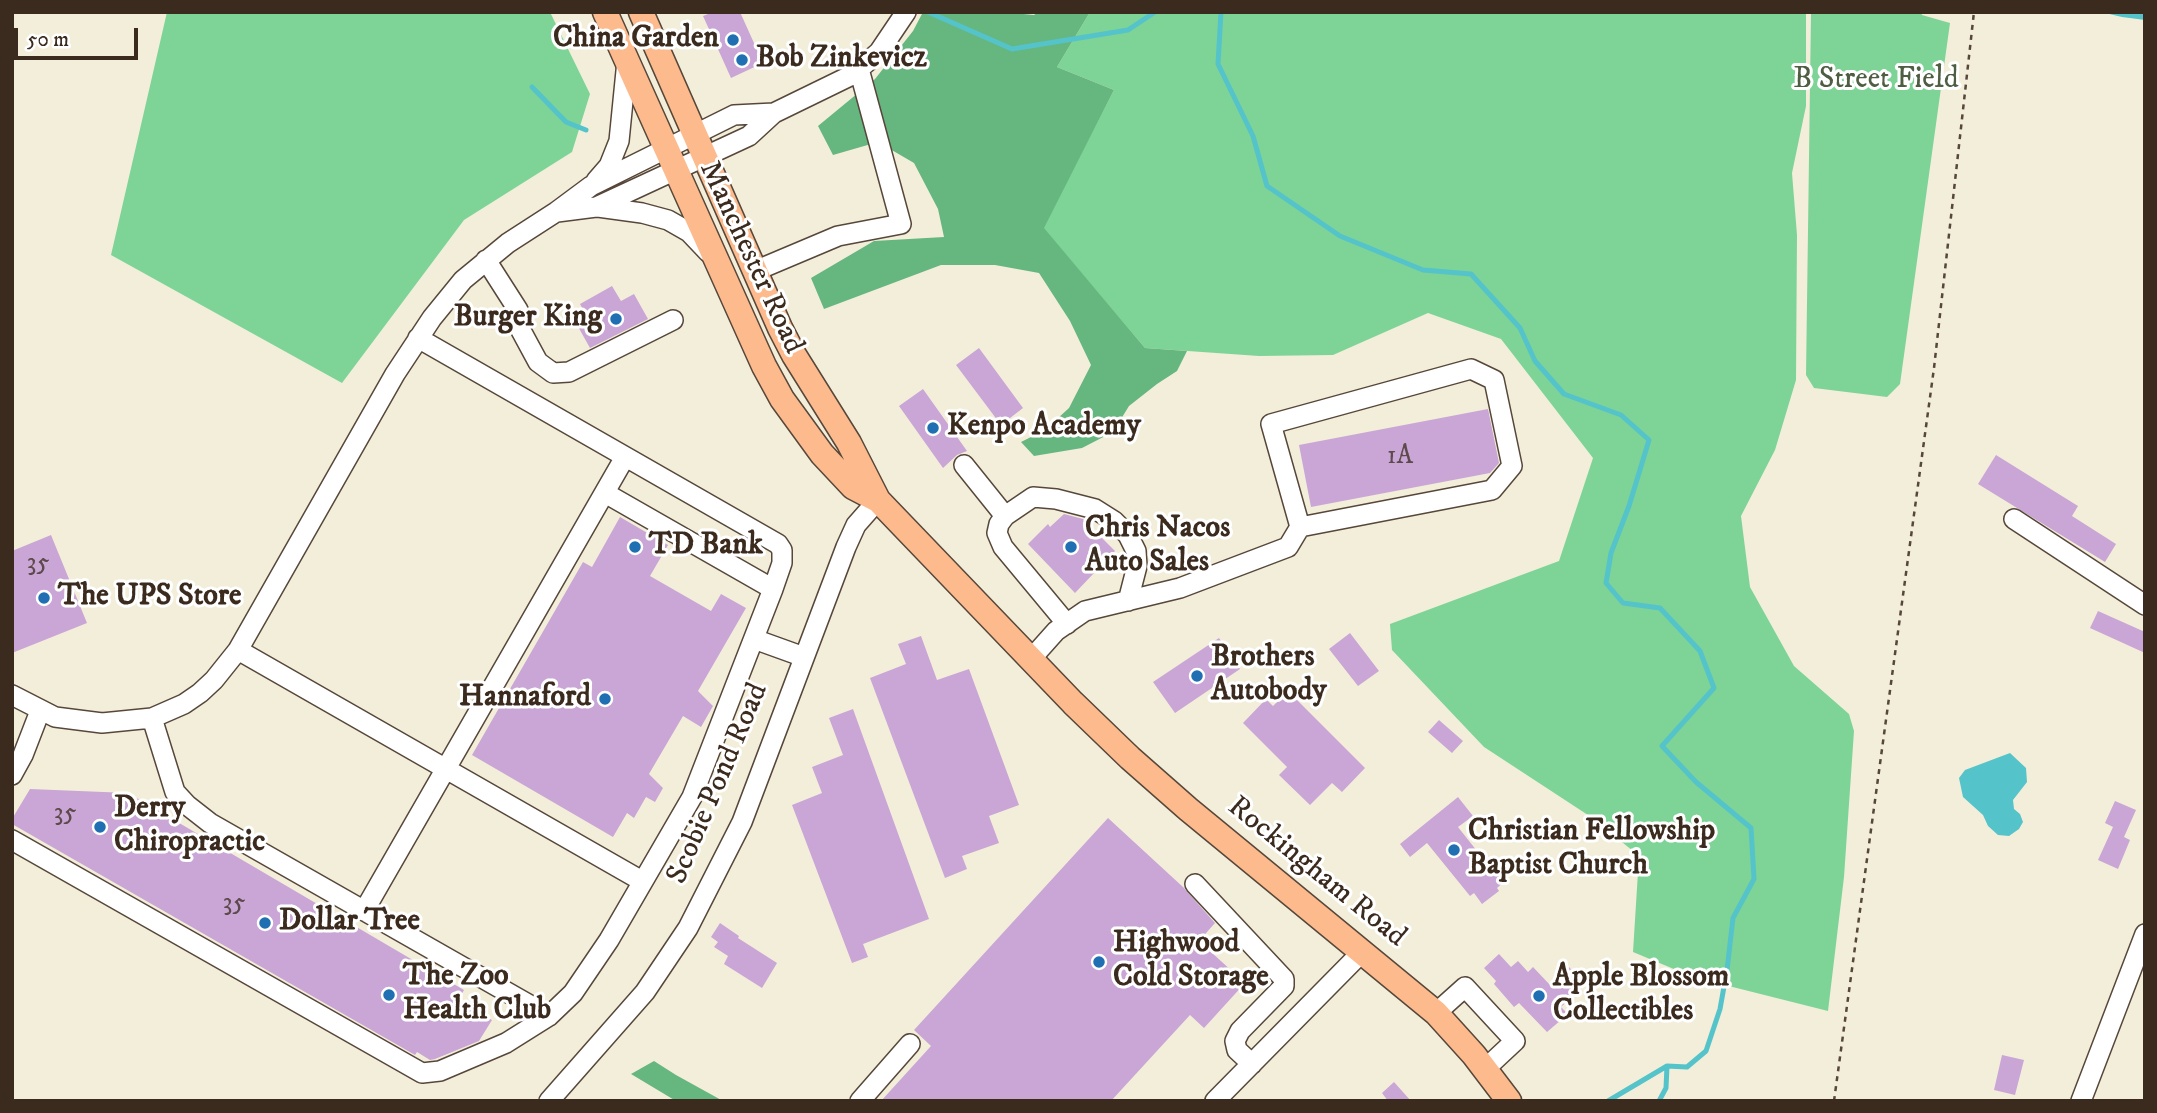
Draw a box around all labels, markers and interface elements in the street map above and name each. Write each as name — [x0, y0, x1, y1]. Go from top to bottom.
scale bar — [18, 14, 142, 58]
place label: China Garden — [553, 22, 719, 58]
text: 50 m — [27, 27, 69, 53]
marker: China Garden — [725, 32, 741, 48]
place label: Bob Zinkevicz — [756, 42, 927, 78]
marker: Bob Zinkevicz — [734, 52, 750, 68]
park label: B Street Field — [1793, 63, 1959, 99]
street label: Manchester Road — [690, 156, 810, 360]
place label: Burger King — [454, 301, 602, 337]
marker: Burger King — [608, 311, 624, 327]
place label: Kenpo Academy — [947, 410, 1141, 446]
marker: Kenpo Academy — [925, 420, 941, 436]
house number: 1A — [1387, 442, 1413, 474]
place label: Chris Nacos Auto Sales — [1085, 512, 1230, 582]
place label: TD Bank — [649, 529, 763, 565]
marker: TD Bank — [627, 539, 643, 555]
marker: Chris Nacos Auto Sales — [1063, 539, 1079, 555]
house number: 35 — [27, 549, 49, 581]
place label: The UPS Store — [58, 580, 241, 616]
marker: The UPS Store — [36, 590, 52, 606]
place label: Brothers Autobody — [1211, 641, 1326, 712]
marker: Brothers Autobody — [1189, 668, 1205, 684]
street label: Scobie Pond Road — [661, 678, 777, 890]
place label: Hannaford — [459, 681, 591, 717]
marker: Hannaford — [597, 691, 613, 707]
street label: Rockingham Road — [1219, 790, 1413, 956]
place label: Derry Chiropractic — [114, 792, 265, 862]
house number: 35 — [54, 799, 76, 831]
place label: Christian Fellowship Baptist Church — [1468, 815, 1715, 886]
marker: Derry Chiropractic — [92, 819, 108, 835]
marker: Christian Fellowship Baptist Church — [1446, 842, 1462, 858]
house number: 35 — [223, 889, 245, 921]
place label: Dollar Tree — [279, 905, 420, 941]
marker: Dollar Tree — [257, 915, 273, 931]
place label: Highwood Cold Storage — [1113, 927, 1269, 998]
marker: Highwood Cold Storage — [1091, 954, 1107, 970]
place label: The Zoo Health Club — [403, 960, 551, 1030]
place label: Apple Blossom Collectibles — [1553, 961, 1729, 1032]
marker: The Zoo Health Club — [381, 987, 397, 1003]
marker: Apple Blossom Collectibles — [1531, 988, 1547, 1004]

